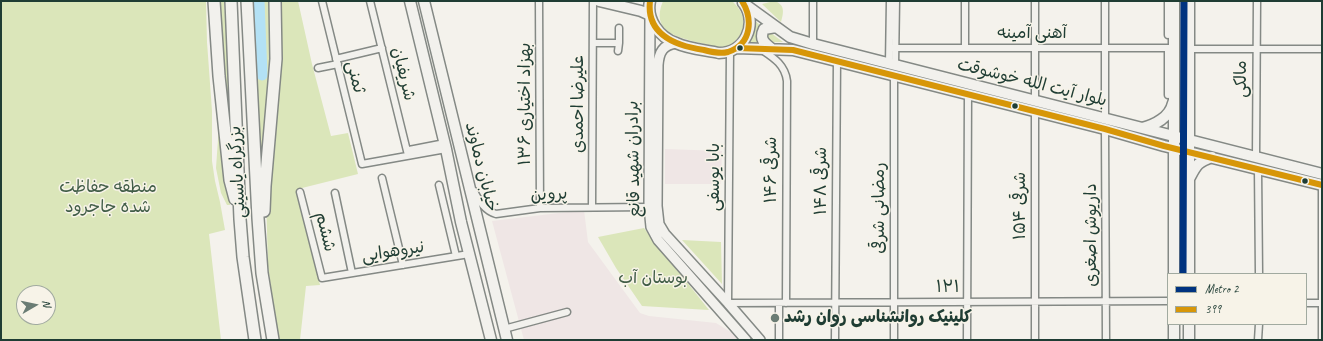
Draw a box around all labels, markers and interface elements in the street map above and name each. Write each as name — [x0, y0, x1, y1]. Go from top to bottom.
street label: آهنی آمینه — [997, 24, 1067, 44]
street label: بهزاد اختیاری ۱۳۶ — [516, 43, 536, 165]
unlabelled marker — [735, 43, 745, 53]
street label: شریفیان — [387, 45, 419, 103]
street label: علیرضا احمدی — [569, 55, 589, 153]
street label: بلوار آیت الله خوشوقت — [955, 55, 1109, 111]
street label: ثمنی — [341, 59, 369, 95]
street label: مالکی — [1232, 60, 1252, 98]
street label: برادران شهید قانع — [623, 100, 645, 218]
unlabelled marker — [1010, 101, 1020, 111]
street label: خیابان دماوند — [460, 120, 502, 214]
street label: بزرگراه یاسینی — [225, 125, 251, 219]
street label: ۱۴۶ شرقی — [762, 137, 782, 203]
street label: بابا یوسفی — [705, 143, 725, 211]
street label: ۱۴۸ شرقی — [812, 147, 832, 215]
street label: رمضانی شرقی — [870, 162, 890, 254]
street label: ۱۵۴ شرقی — [1011, 172, 1031, 240]
unlabelled marker — [1300, 176, 1310, 186]
park label: منطقه حفاظت شده جاجرود — [59, 178, 157, 218]
street label: داریوش اصغری — [1082, 183, 1102, 287]
street label: پروین — [530, 184, 568, 206]
street label: ششم — [310, 210, 340, 254]
street label: نیروهوایی — [360, 237, 426, 267]
park label: بوستان آب — [618, 269, 688, 289]
legend — [1167, 273, 1307, 325]
street label: ۱۲۱ — [936, 278, 960, 298]
text: Metro 2 — [1205, 281, 1238, 297]
north arrow — [16, 285, 56, 325]
text: N — [39, 299, 54, 308]
text: 399 — [1205, 301, 1221, 317]
place label: کلینیک روانشناسی روان رشد — [784, 308, 972, 328]
marker: کلینیک روانشناسی روان رشد — [769, 312, 781, 324]

